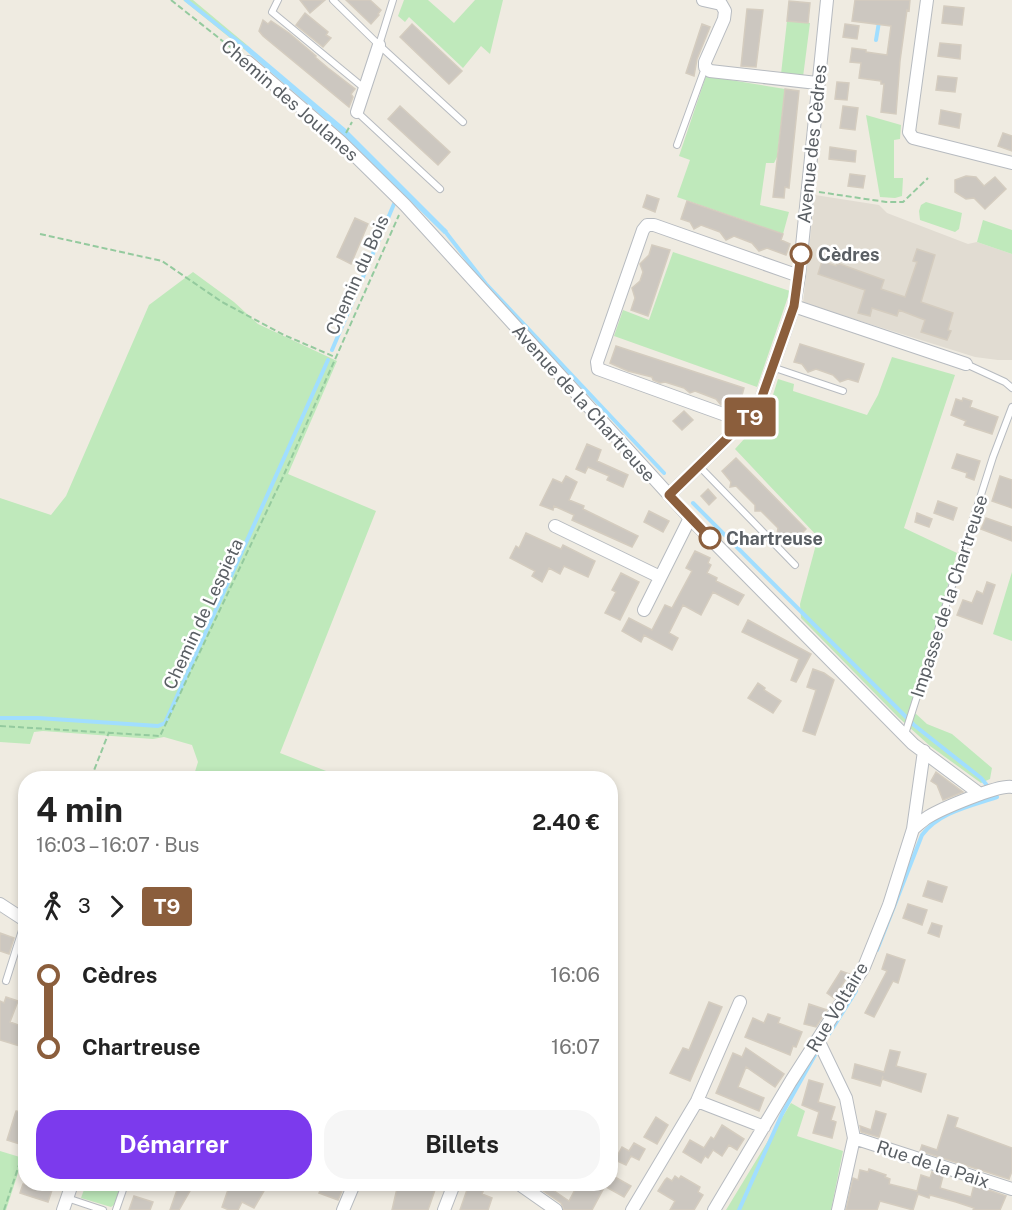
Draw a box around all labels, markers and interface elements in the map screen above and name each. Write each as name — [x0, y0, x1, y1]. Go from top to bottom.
street label: Chemin des Joulanes — [217, 35, 363, 165]
street label: Avenue des Cèdres — [793, 63, 831, 225]
street label: Chemin du Bois — [321, 212, 393, 338]
marker: Cèdres — [790, 243, 812, 265]
place label: Cèdres — [818, 244, 880, 265]
street label: Avenue de la Chartreuse — [508, 320, 660, 486]
line badge: T9 — [723, 398, 777, 436]
text: T9 — [737, 405, 763, 430]
street label: Impasse de la Chartreuse — [906, 492, 992, 700]
marker: Chartreuse — [699, 527, 721, 549]
place label: Chartreuse — [726, 528, 823, 549]
street label: Chemin de Lespieta — [159, 535, 247, 693]
text: 4 min — [36, 791, 123, 829]
text: 2.40 € — [532, 809, 600, 835]
text: 16:03 – 16:07 · Bus — [36, 833, 199, 857]
icon: walk — [36, 890, 69, 923]
icon: forward — [100, 890, 133, 923]
text: 3 — [78, 894, 91, 918]
text: T9 — [154, 894, 180, 919]
street label: Rue Voltaire — [802, 958, 872, 1056]
text: Cèdres — [82, 962, 157, 988]
text: 16:06 — [550, 963, 600, 987]
text: Chartreuse — [82, 1034, 200, 1060]
text: 16:07 — [551, 1035, 600, 1059]
button: Démarrer — [36, 1110, 312, 1179]
button: Billets — [324, 1110, 600, 1179]
street label: Rue de la Paix — [874, 1136, 992, 1192]

